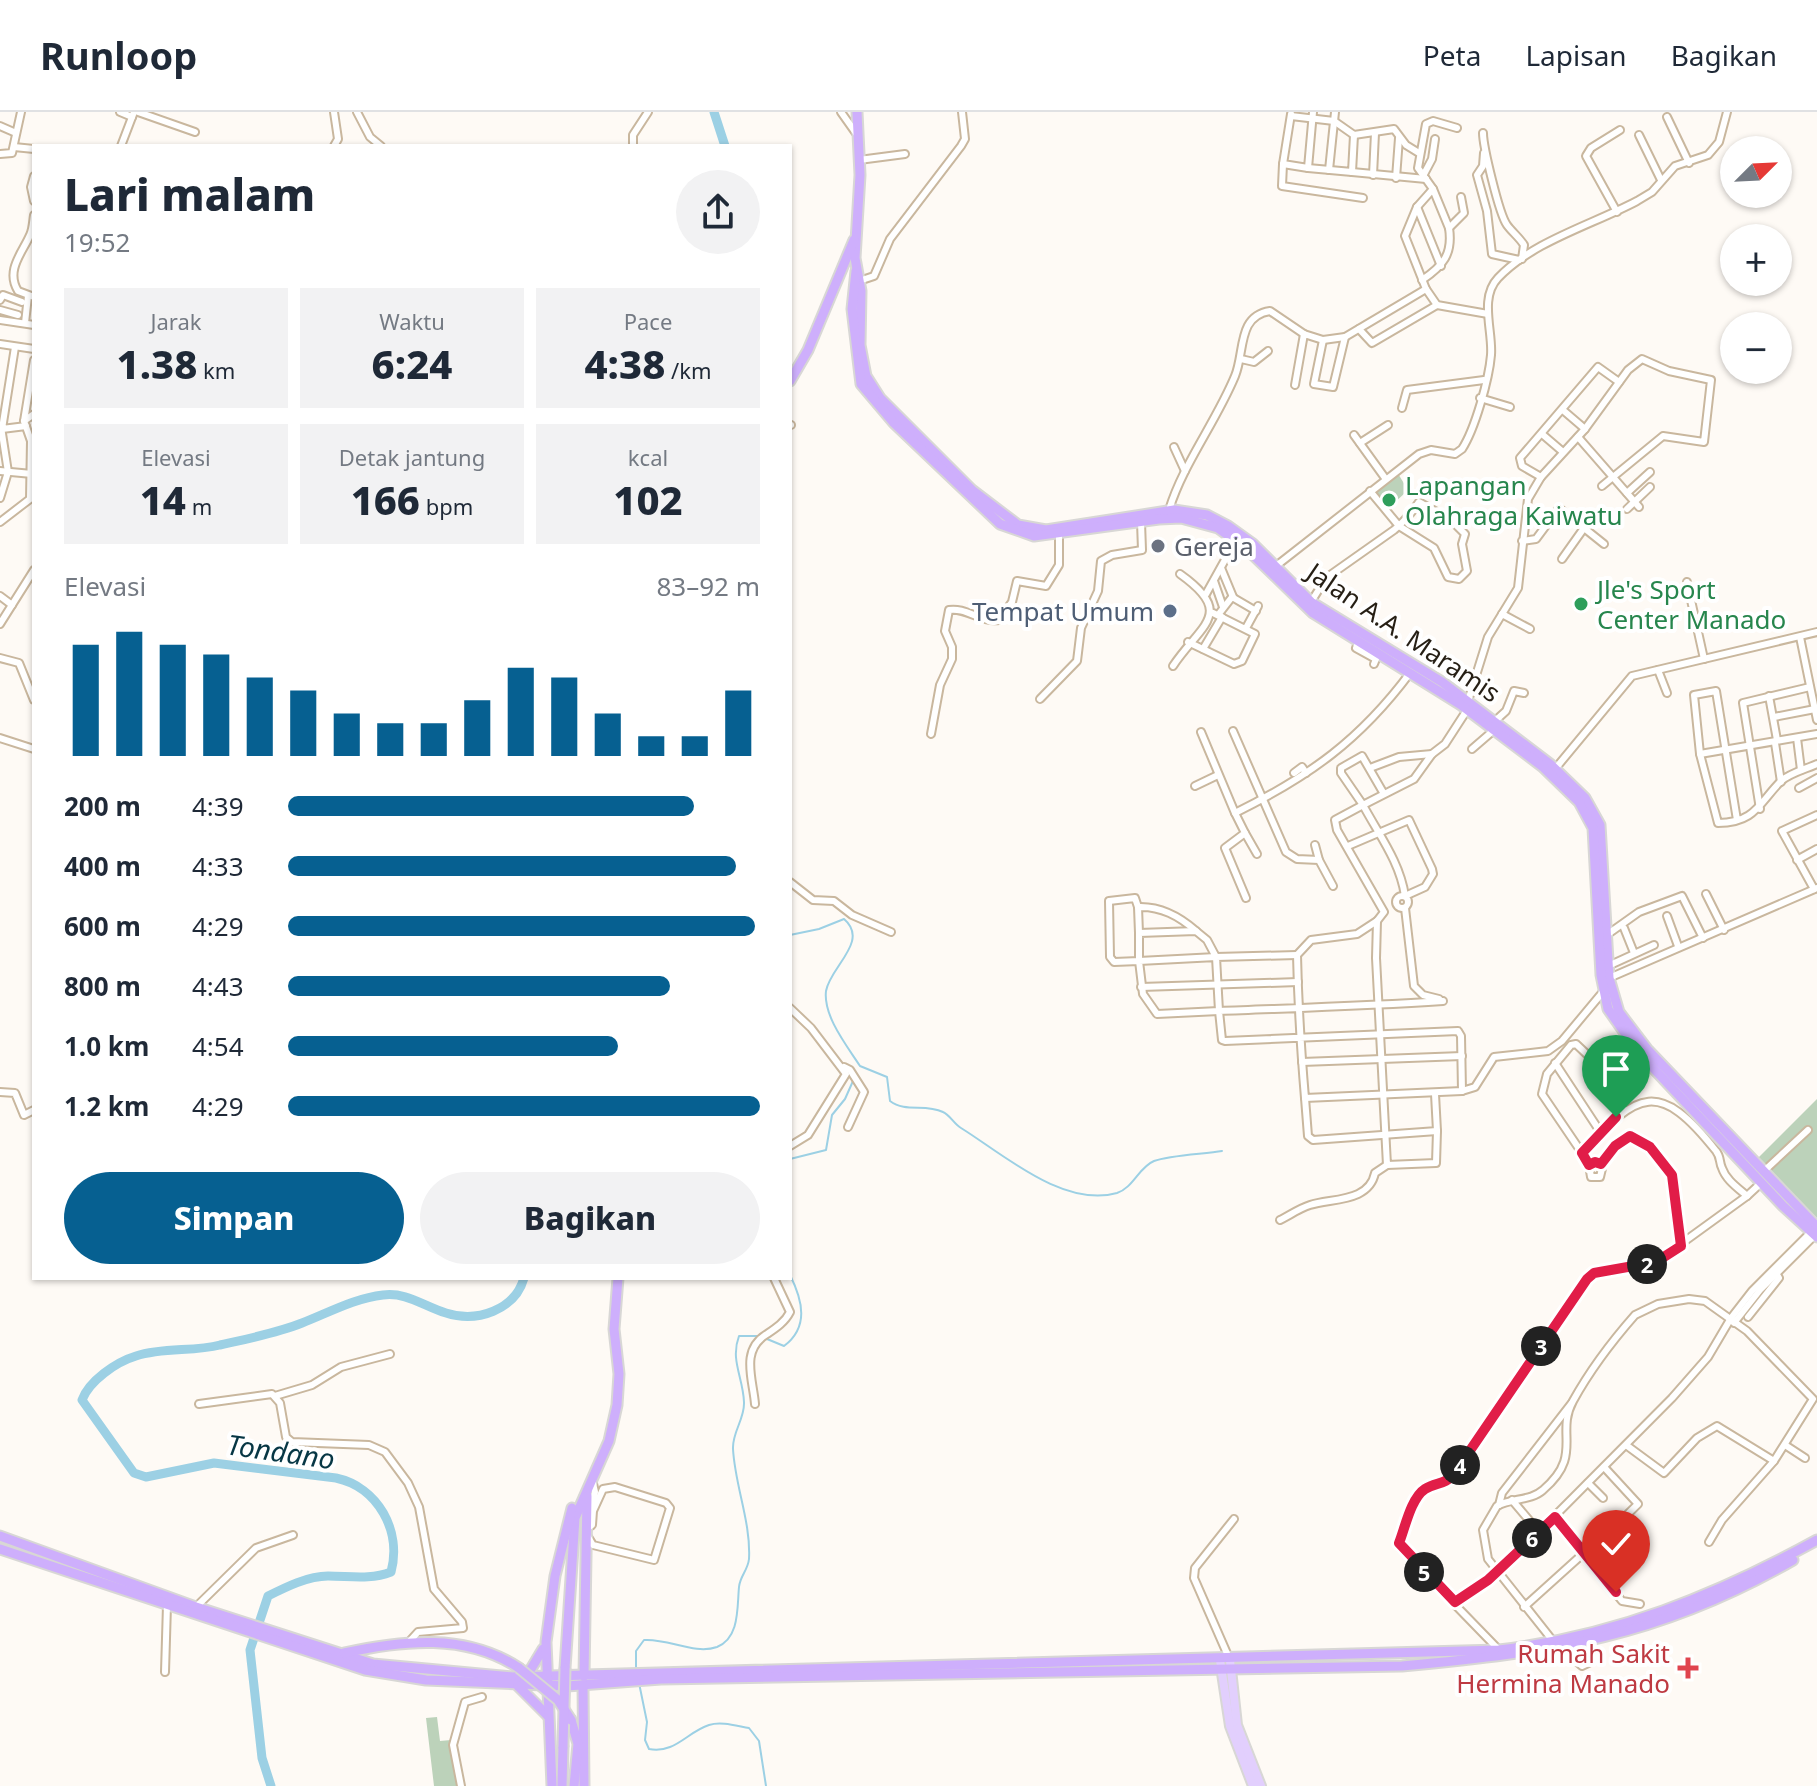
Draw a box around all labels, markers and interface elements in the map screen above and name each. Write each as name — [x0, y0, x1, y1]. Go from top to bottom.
text: Runloop — [40, 29, 197, 81]
text: Peta — [1423, 36, 1481, 74]
text: Lapisan — [1525, 36, 1627, 74]
text: Bagikan — [1671, 36, 1777, 74]
north arrow — [1720, 136, 1792, 208]
map controls — [1720, 136, 1792, 384]
text: Lari malam — [64, 164, 315, 224]
button: share — [676, 170, 760, 254]
text: 19:52 — [64, 224, 130, 260]
button: + — [1720, 224, 1792, 296]
text: Jarak — [150, 306, 202, 336]
text: Waktu — [379, 306, 445, 336]
text: Pace — [624, 306, 672, 336]
button: − — [1720, 312, 1792, 384]
text: 1.38 — [117, 336, 197, 391]
text: 6:24 — [372, 336, 452, 391]
text: 4:38 — [585, 336, 665, 391]
text: km — [197, 355, 235, 385]
text: /km — [665, 355, 712, 385]
text: Elevasi — [141, 442, 211, 472]
text: Detak jantung — [339, 442, 485, 472]
text: kcal — [628, 442, 668, 472]
place label: Lapangan Olahraga Kaiwatu — [1405, 467, 1623, 533]
text: 14 — [140, 472, 186, 527]
text: 166 — [351, 472, 420, 527]
text: 102 — [613, 472, 683, 527]
text: m — [186, 491, 212, 521]
text: bpm — [420, 491, 473, 521]
marker: Lapangan Olahraga Kaiwatu — [1380, 491, 1398, 509]
place label: Gereja — [1174, 528, 1254, 564]
marker: Gereja — [1149, 537, 1167, 555]
street label: Jalan A.A. Maramis — [1298, 552, 1508, 710]
text: Elevasi — [64, 568, 146, 604]
text: 83–92 m — [656, 568, 760, 604]
place label: Jle's Sport Center Manado — [1594, 571, 1786, 637]
place label: Tempat Umum — [972, 593, 1154, 629]
marker: Jle's Sport Center Manado — [1572, 595, 1590, 613]
marker: Tempat Umum — [1161, 602, 1179, 620]
text: 200 m — [64, 788, 141, 824]
text: 4:39 — [192, 788, 244, 824]
text: 400 m — [64, 848, 141, 884]
text: 4:33 — [192, 848, 244, 884]
text: 600 m — [64, 908, 141, 944]
text: 4:29 — [192, 908, 244, 944]
text: 800 m — [64, 968, 141, 1004]
text: 4:43 — [192, 968, 244, 1004]
text: 1.0 km — [64, 1028, 149, 1064]
text: 4:54 — [192, 1028, 244, 1064]
pin — [1582, 1035, 1650, 1117]
icon: arrive — [1594, 1047, 1638, 1091]
text: 1.2 km — [64, 1088, 149, 1124]
text: 4:29 — [192, 1088, 244, 1124]
button: Simpan — [64, 1172, 404, 1264]
button: Bagikan — [420, 1172, 760, 1264]
pin: 2 — [1627, 1244, 1667, 1284]
text: 2 — [1641, 1249, 1653, 1279]
pin: 3 — [1521, 1326, 1561, 1366]
text: 3 — [1535, 1331, 1547, 1361]
water label: Tondano — [225, 1425, 337, 1477]
pin: 4 — [1440, 1445, 1480, 1485]
text: 4 — [1454, 1450, 1466, 1480]
pin — [1582, 1510, 1650, 1592]
pin: 6 — [1512, 1518, 1552, 1558]
icon: check — [1594, 1522, 1638, 1566]
text: 6 — [1526, 1523, 1538, 1553]
pin: 5 — [1404, 1552, 1444, 1592]
text: 5 — [1418, 1557, 1430, 1587]
place label: Rumah Sakit Hermina Manado — [1456, 1635, 1670, 1701]
marker: Rumah Sakit Hermina Manado — [1677, 1657, 1699, 1679]

